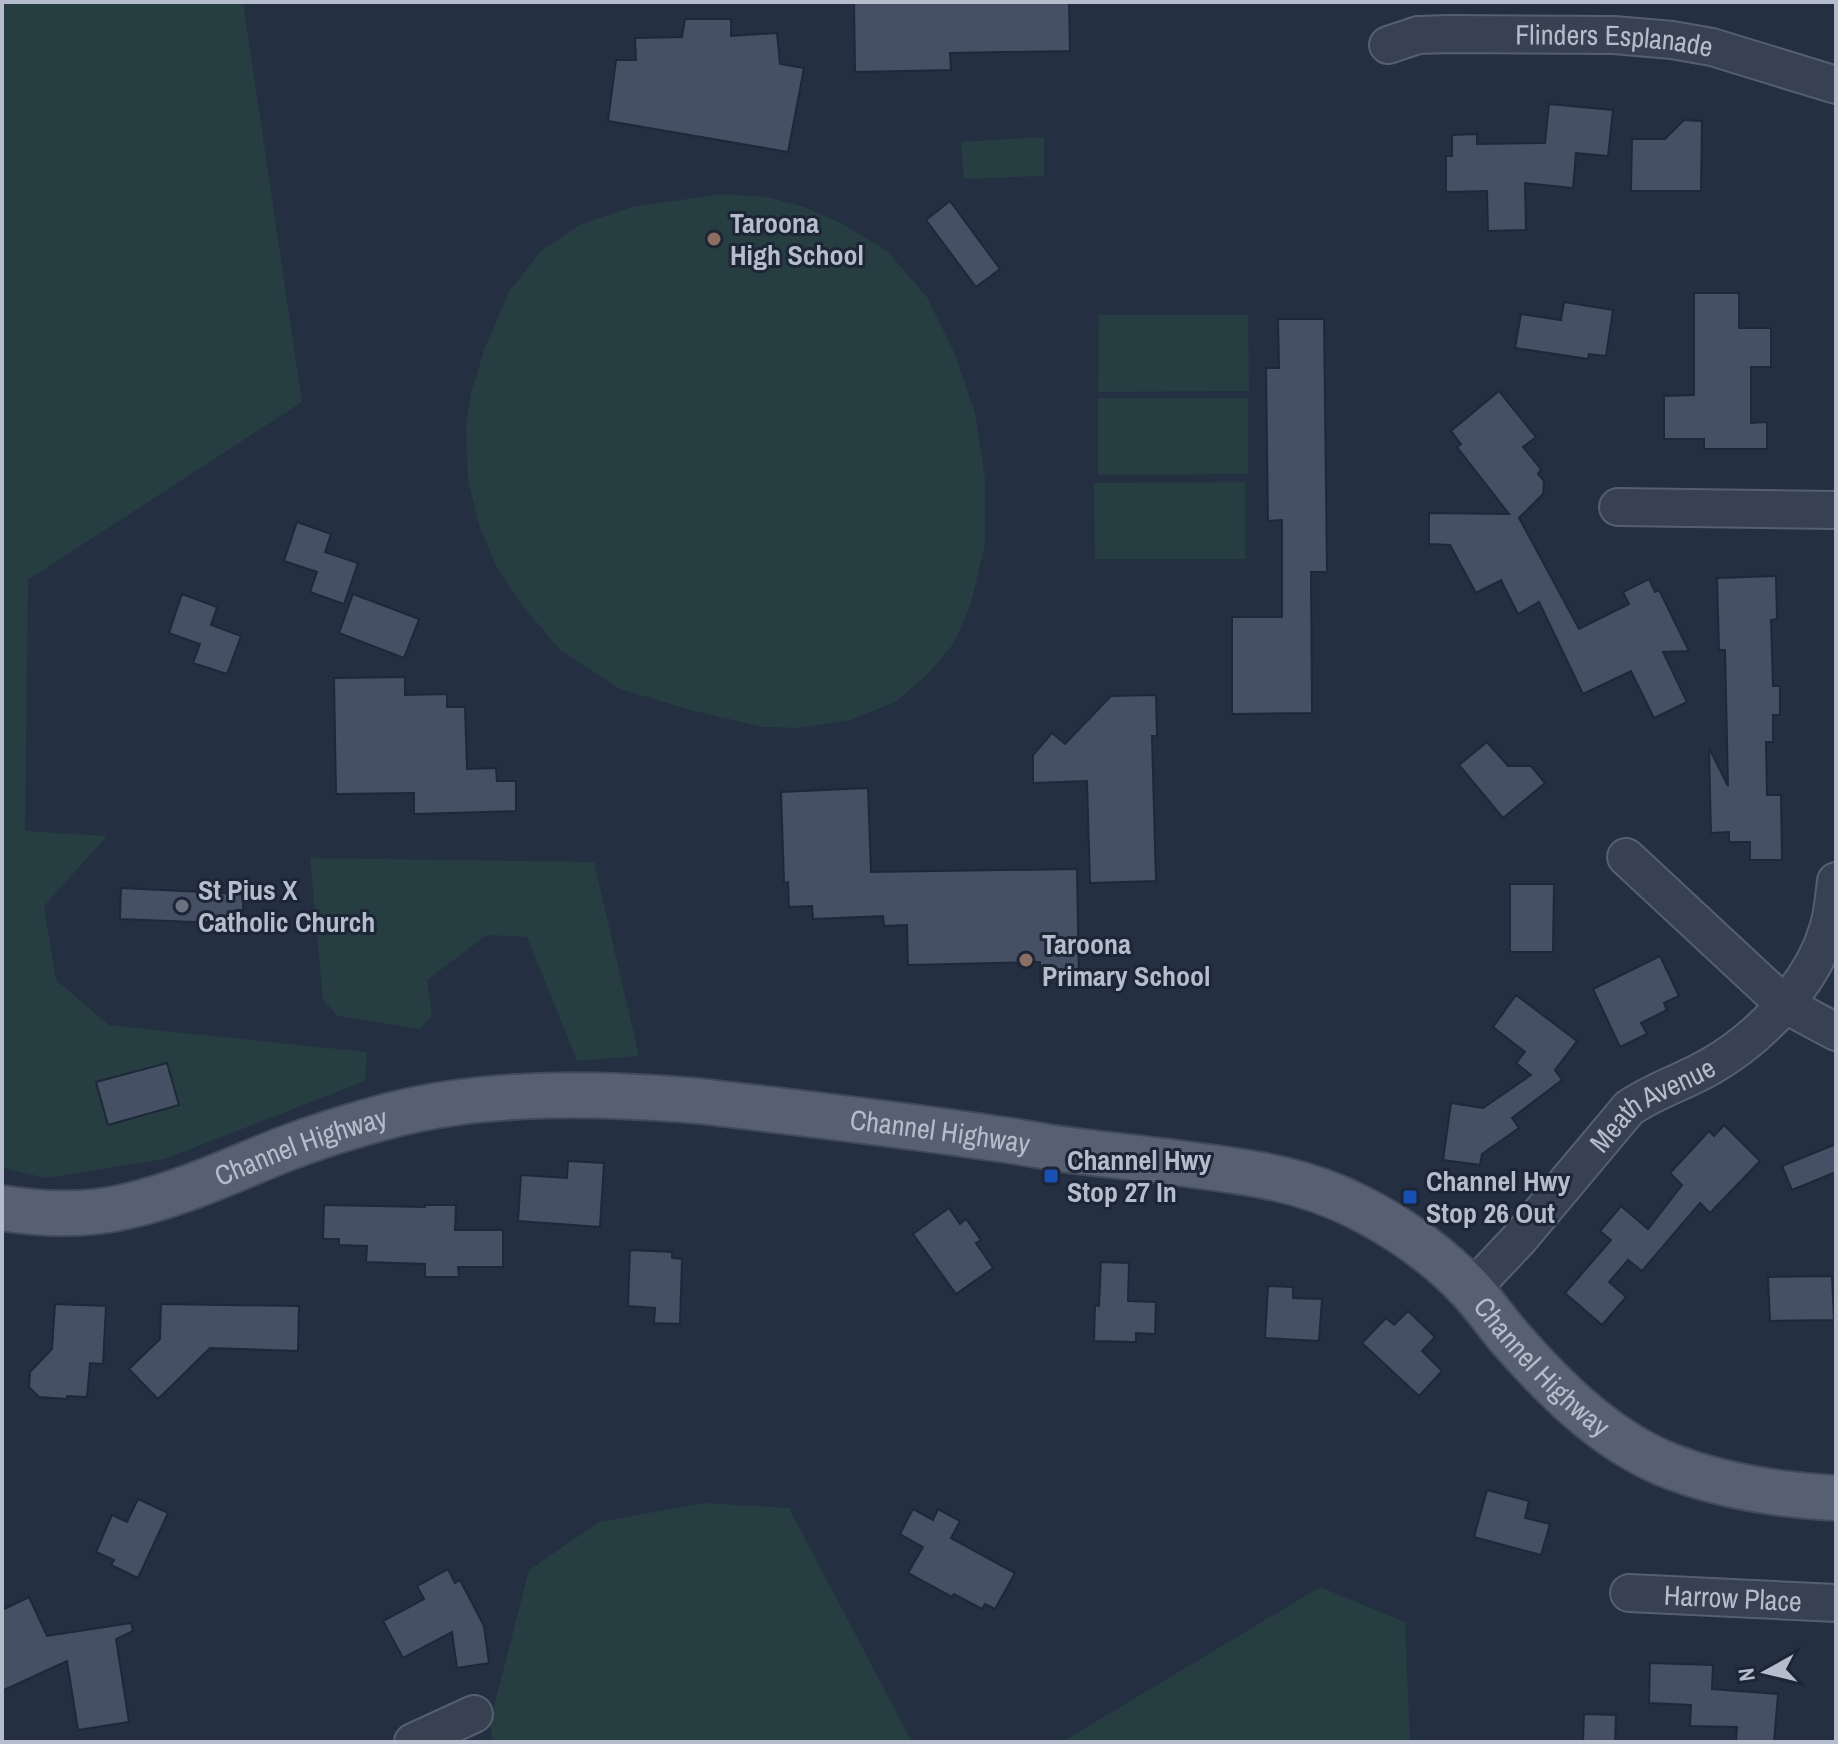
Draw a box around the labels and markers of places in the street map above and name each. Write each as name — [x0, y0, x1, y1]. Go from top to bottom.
place label: Taroona High School — [730, 204, 864, 274]
marker: Taroona High School — [705, 230, 723, 248]
place label: St Pius X Catholic Church — [198, 871, 375, 941]
marker: St Pius X Catholic Church — [173, 897, 191, 915]
place label: Taroona Primary School — [1042, 925, 1210, 995]
marker: Taroona Primary School — [1017, 951, 1035, 969]
place label: Channel Hwy Stop 27 In — [1067, 1141, 1211, 1211]
place label: Channel Hwy Stop 26 Out — [1426, 1162, 1570, 1232]
marker: Channel Hwy Stop 27 In — [1042, 1167, 1060, 1185]
marker: Channel Hwy Stop 26 Out — [1401, 1188, 1419, 1206]

